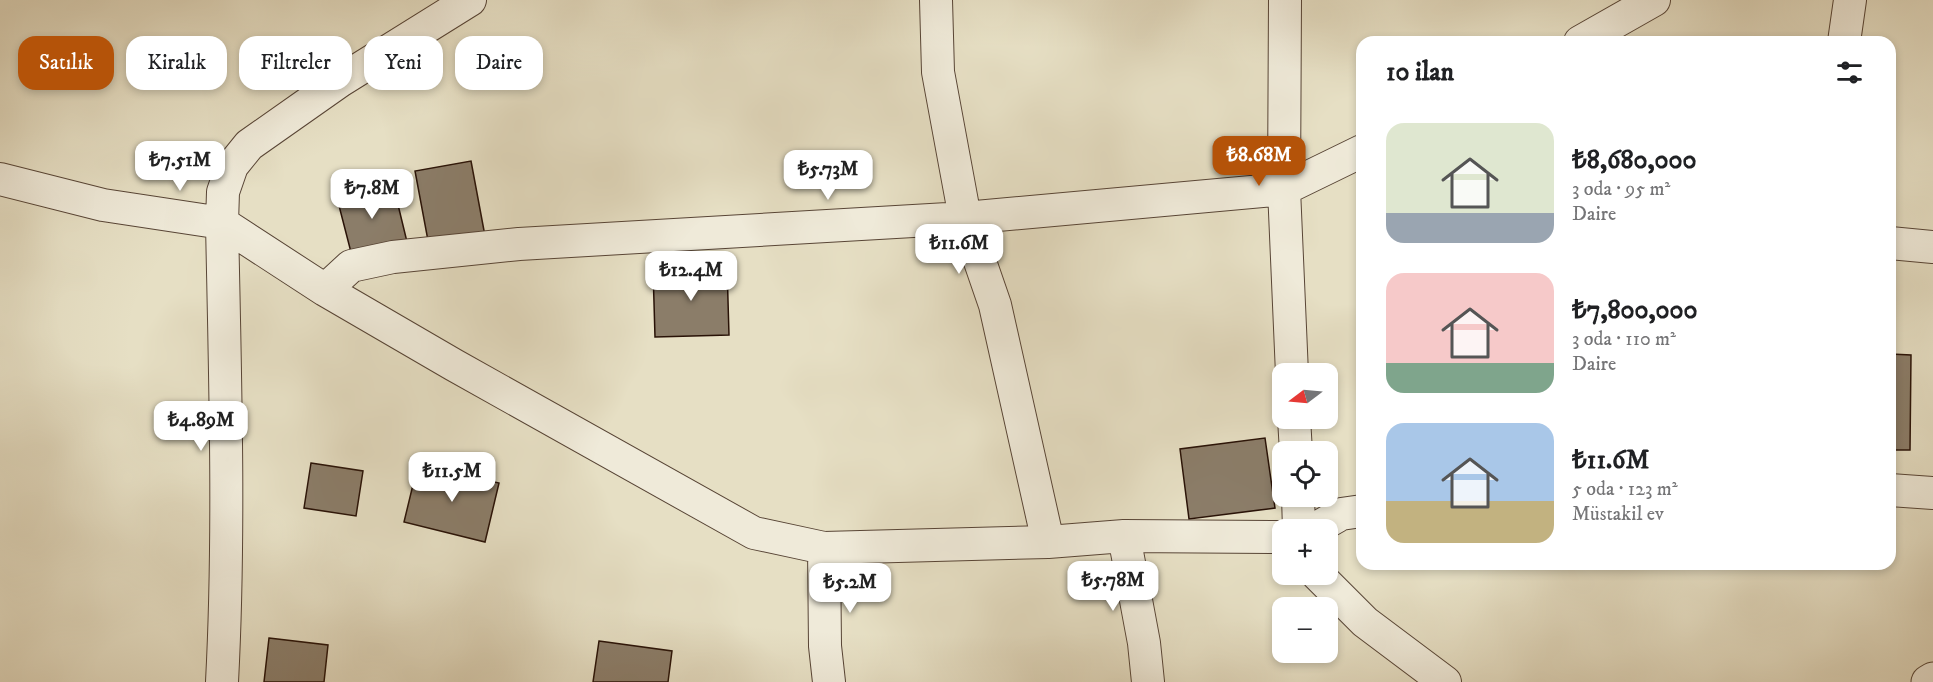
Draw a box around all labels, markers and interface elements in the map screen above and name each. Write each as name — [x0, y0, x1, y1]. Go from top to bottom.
chip: Satılık — [18, 36, 114, 90]
chip: Kiralık — [126, 36, 227, 90]
chip: Filtreler — [239, 36, 352, 90]
chip: Yeni — [364, 36, 443, 90]
chip: Daire — [455, 36, 543, 90]
text: 10 ilan — [1386, 56, 1454, 89]
icon: filters — [1833, 56, 1866, 89]
pin: ₺8.68M — [1210, 136, 1308, 187]
pin: ₺7.51M — [131, 141, 229, 192]
text: ₺8.68M — [1227, 143, 1291, 168]
text: ₺8,680,000 — [1572, 144, 1696, 177]
icon: home — [1434, 147, 1506, 219]
text: ₺7.51M — [149, 148, 211, 173]
pin: ₺5.73M — [779, 150, 877, 201]
text: ₺5.73M — [798, 157, 858, 182]
pin: ₺7.8M — [330, 169, 414, 220]
text: ₺7.8M — [345, 176, 399, 201]
text: 3 oda · 95 m² — [1572, 177, 1670, 202]
text: Daire — [1572, 202, 1616, 227]
pin: ₺11.6M — [910, 224, 1008, 275]
text: ₺11.6M — [929, 231, 989, 256]
pin: ₺12.4M — [642, 251, 740, 302]
text: ₺12.4M — [659, 258, 723, 283]
text: ₺7,800,000 — [1572, 294, 1697, 327]
icon: home — [1434, 297, 1506, 369]
text: 3 oda · 110 m² — [1572, 327, 1676, 352]
text: Daire — [1572, 352, 1616, 377]
north arrow — [1272, 363, 1338, 429]
map controls — [1272, 363, 1338, 663]
pin: ₺4.89M — [152, 401, 250, 452]
text: ₺4.89M — [168, 408, 234, 433]
button: locate — [1272, 441, 1338, 507]
text: ₺11.6M — [1572, 444, 1649, 477]
icon: home — [1434, 447, 1506, 519]
pin: ₺11.5M — [403, 452, 501, 503]
text: ₺11.5M — [423, 459, 481, 484]
text: 5 oda · 123 m² — [1572, 477, 1678, 502]
text: Müstakil ev — [1572, 502, 1664, 527]
button: + — [1272, 519, 1338, 585]
pin: ₺5.78M — [1064, 561, 1162, 612]
pin: ₺5.2M — [808, 563, 892, 614]
text: ₺5.78M — [1081, 568, 1145, 593]
text: ₺5.2M — [823, 570, 877, 595]
button: − — [1272, 597, 1338, 663]

